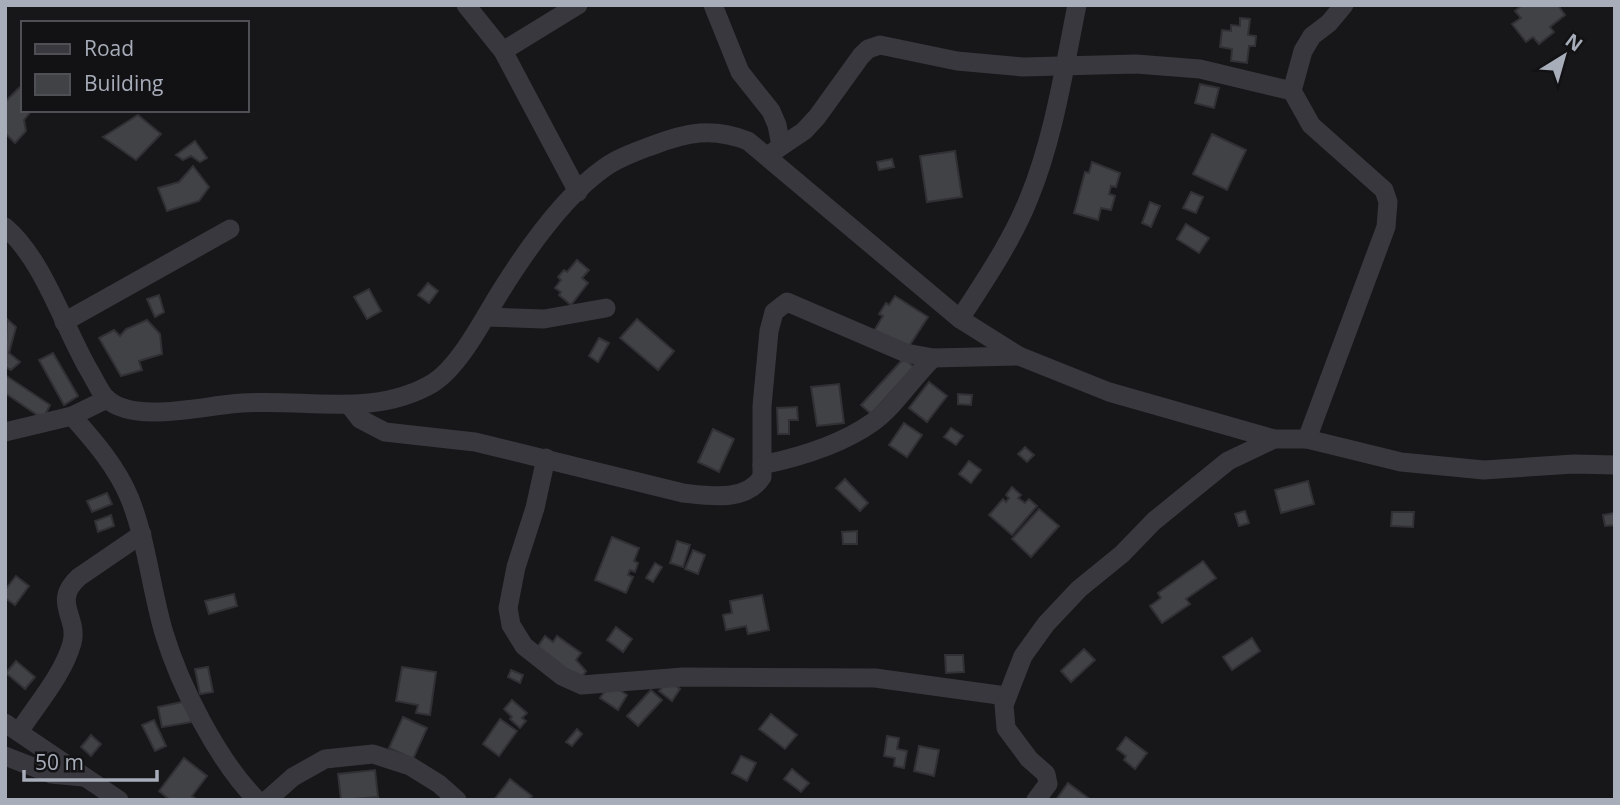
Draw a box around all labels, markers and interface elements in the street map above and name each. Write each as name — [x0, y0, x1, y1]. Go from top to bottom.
legend — [21, 21, 248, 112]
north arrow — [1529, 21, 1599, 91]
text: N — [1560, 27, 1588, 57]
text: Road — [84, 34, 134, 62]
text: Building — [84, 69, 163, 97]
scale bar — [24, 738, 158, 782]
text: 50 m — [35, 748, 84, 776]

